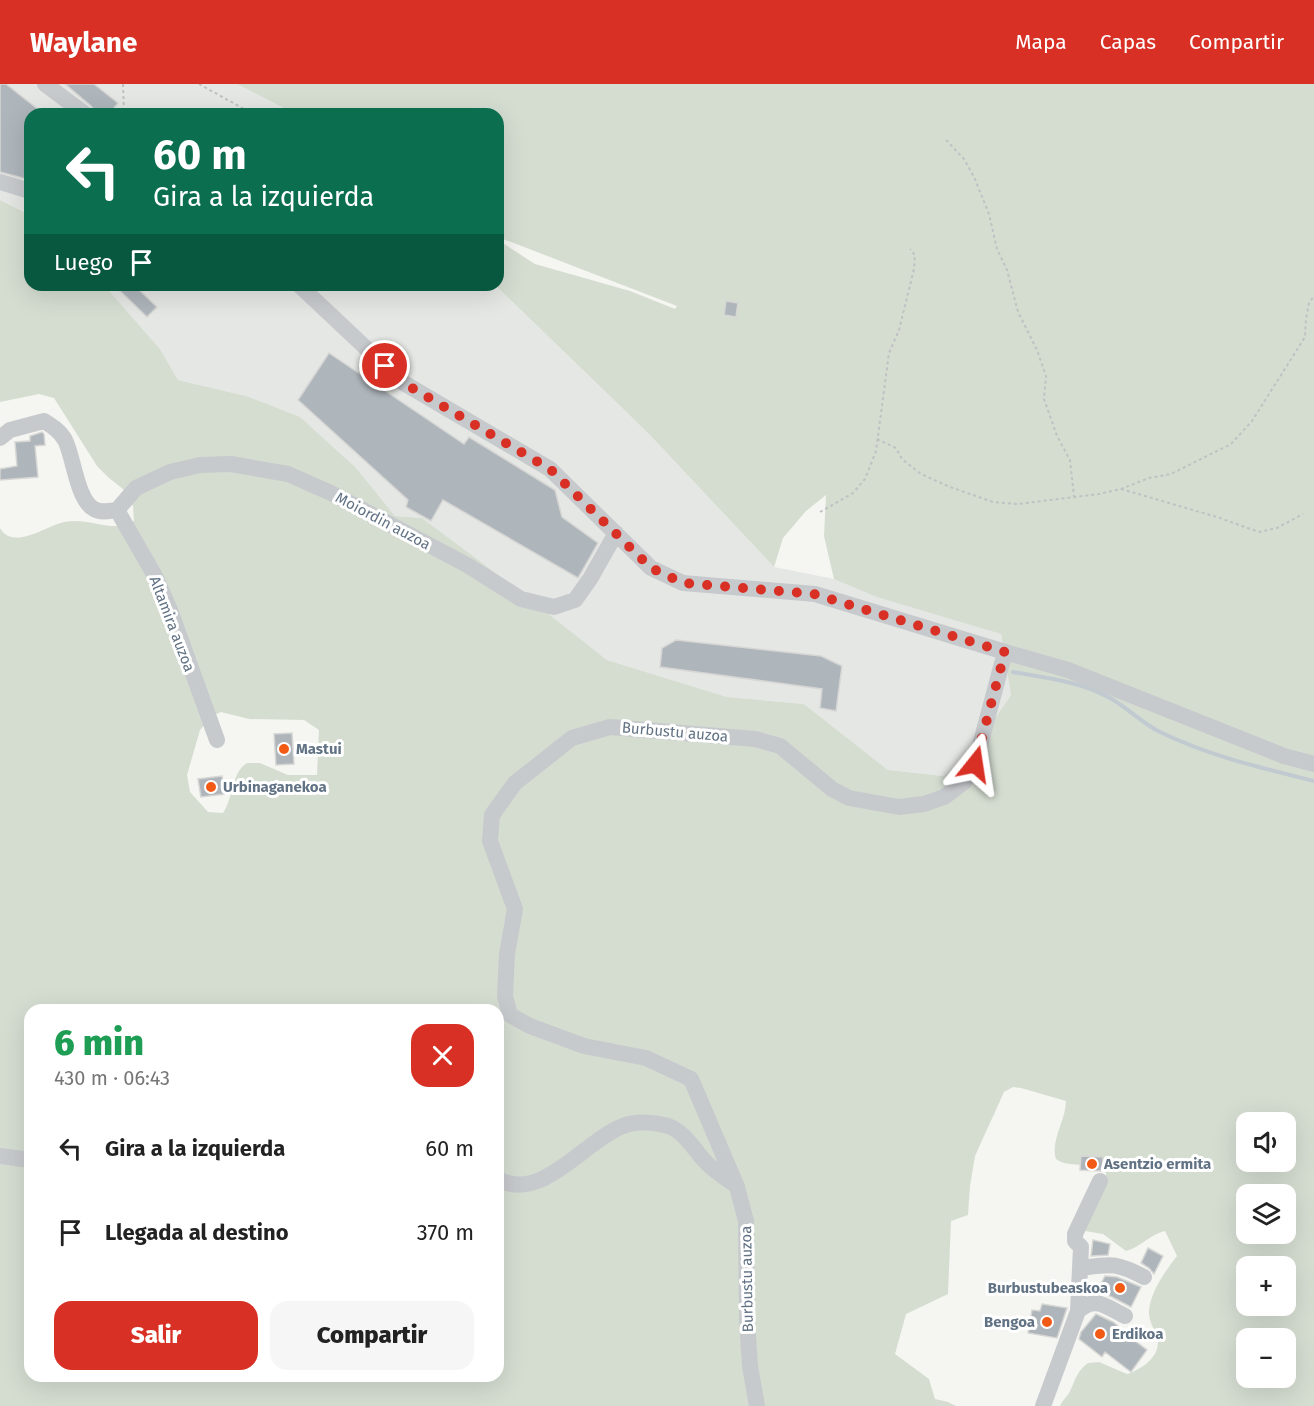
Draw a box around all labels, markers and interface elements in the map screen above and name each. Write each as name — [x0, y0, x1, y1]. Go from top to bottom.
text: Waylane — [30, 26, 137, 59]
text: Mapa — [1015, 29, 1067, 55]
text: Capas — [1100, 29, 1156, 55]
text: Compartir — [1189, 29, 1284, 55]
text: 60 m — [153, 130, 247, 180]
icon: left — [54, 132, 132, 210]
text: Gira a la izquierda — [153, 181, 374, 213]
icon: arrive — [125, 246, 158, 279]
text: Luego — [54, 249, 113, 276]
pin — [359, 340, 410, 391]
icon: arrive — [368, 349, 401, 382]
street label: Moiordin auzoa — [332, 488, 434, 554]
street label: Altamira auzoa — [145, 574, 199, 674]
street label: Burbustu auzoa — [621, 718, 729, 746]
position arrow — [943, 732, 1007, 796]
place label: Mastui — [296, 740, 342, 758]
marker: Mastui — [277, 742, 291, 756]
place label: Urbinaganekoa — [223, 778, 327, 796]
marker: Urbinaganekoa — [204, 780, 218, 794]
text: 6 min — [54, 1021, 144, 1065]
button: close — [411, 1024, 474, 1087]
text: 430 m · 06:43 — [54, 1066, 170, 1090]
map controls — [1236, 1112, 1296, 1388]
button: sound — [1236, 1112, 1296, 1172]
icon: left — [54, 1132, 87, 1165]
text: Gira a la izquierda — [105, 1135, 285, 1162]
text: 60 m — [425, 1135, 474, 1162]
place label: Asentzio ermita — [1103, 1155, 1211, 1173]
marker: Asentzio ermita — [1085, 1157, 1099, 1171]
button: layers — [1236, 1184, 1296, 1244]
icon: arrive — [54, 1216, 87, 1249]
text: Llegada al destino — [105, 1219, 289, 1246]
text: 370 m — [417, 1219, 474, 1246]
street label: Burbustu auzoa — [737, 1226, 757, 1332]
button: + — [1236, 1256, 1296, 1316]
place label: Burbustubeaskoa — [988, 1279, 1108, 1297]
marker: Burbustubeaskoa — [1113, 1281, 1127, 1295]
button: Salir — [54, 1301, 258, 1370]
button: Compartir — [270, 1301, 474, 1370]
place label: Bengoa — [984, 1313, 1035, 1331]
marker: Bengoa — [1040, 1315, 1054, 1329]
place label: Erdikoa — [1112, 1325, 1163, 1343]
marker: Erdikoa — [1093, 1327, 1107, 1341]
button: − — [1236, 1328, 1296, 1388]

